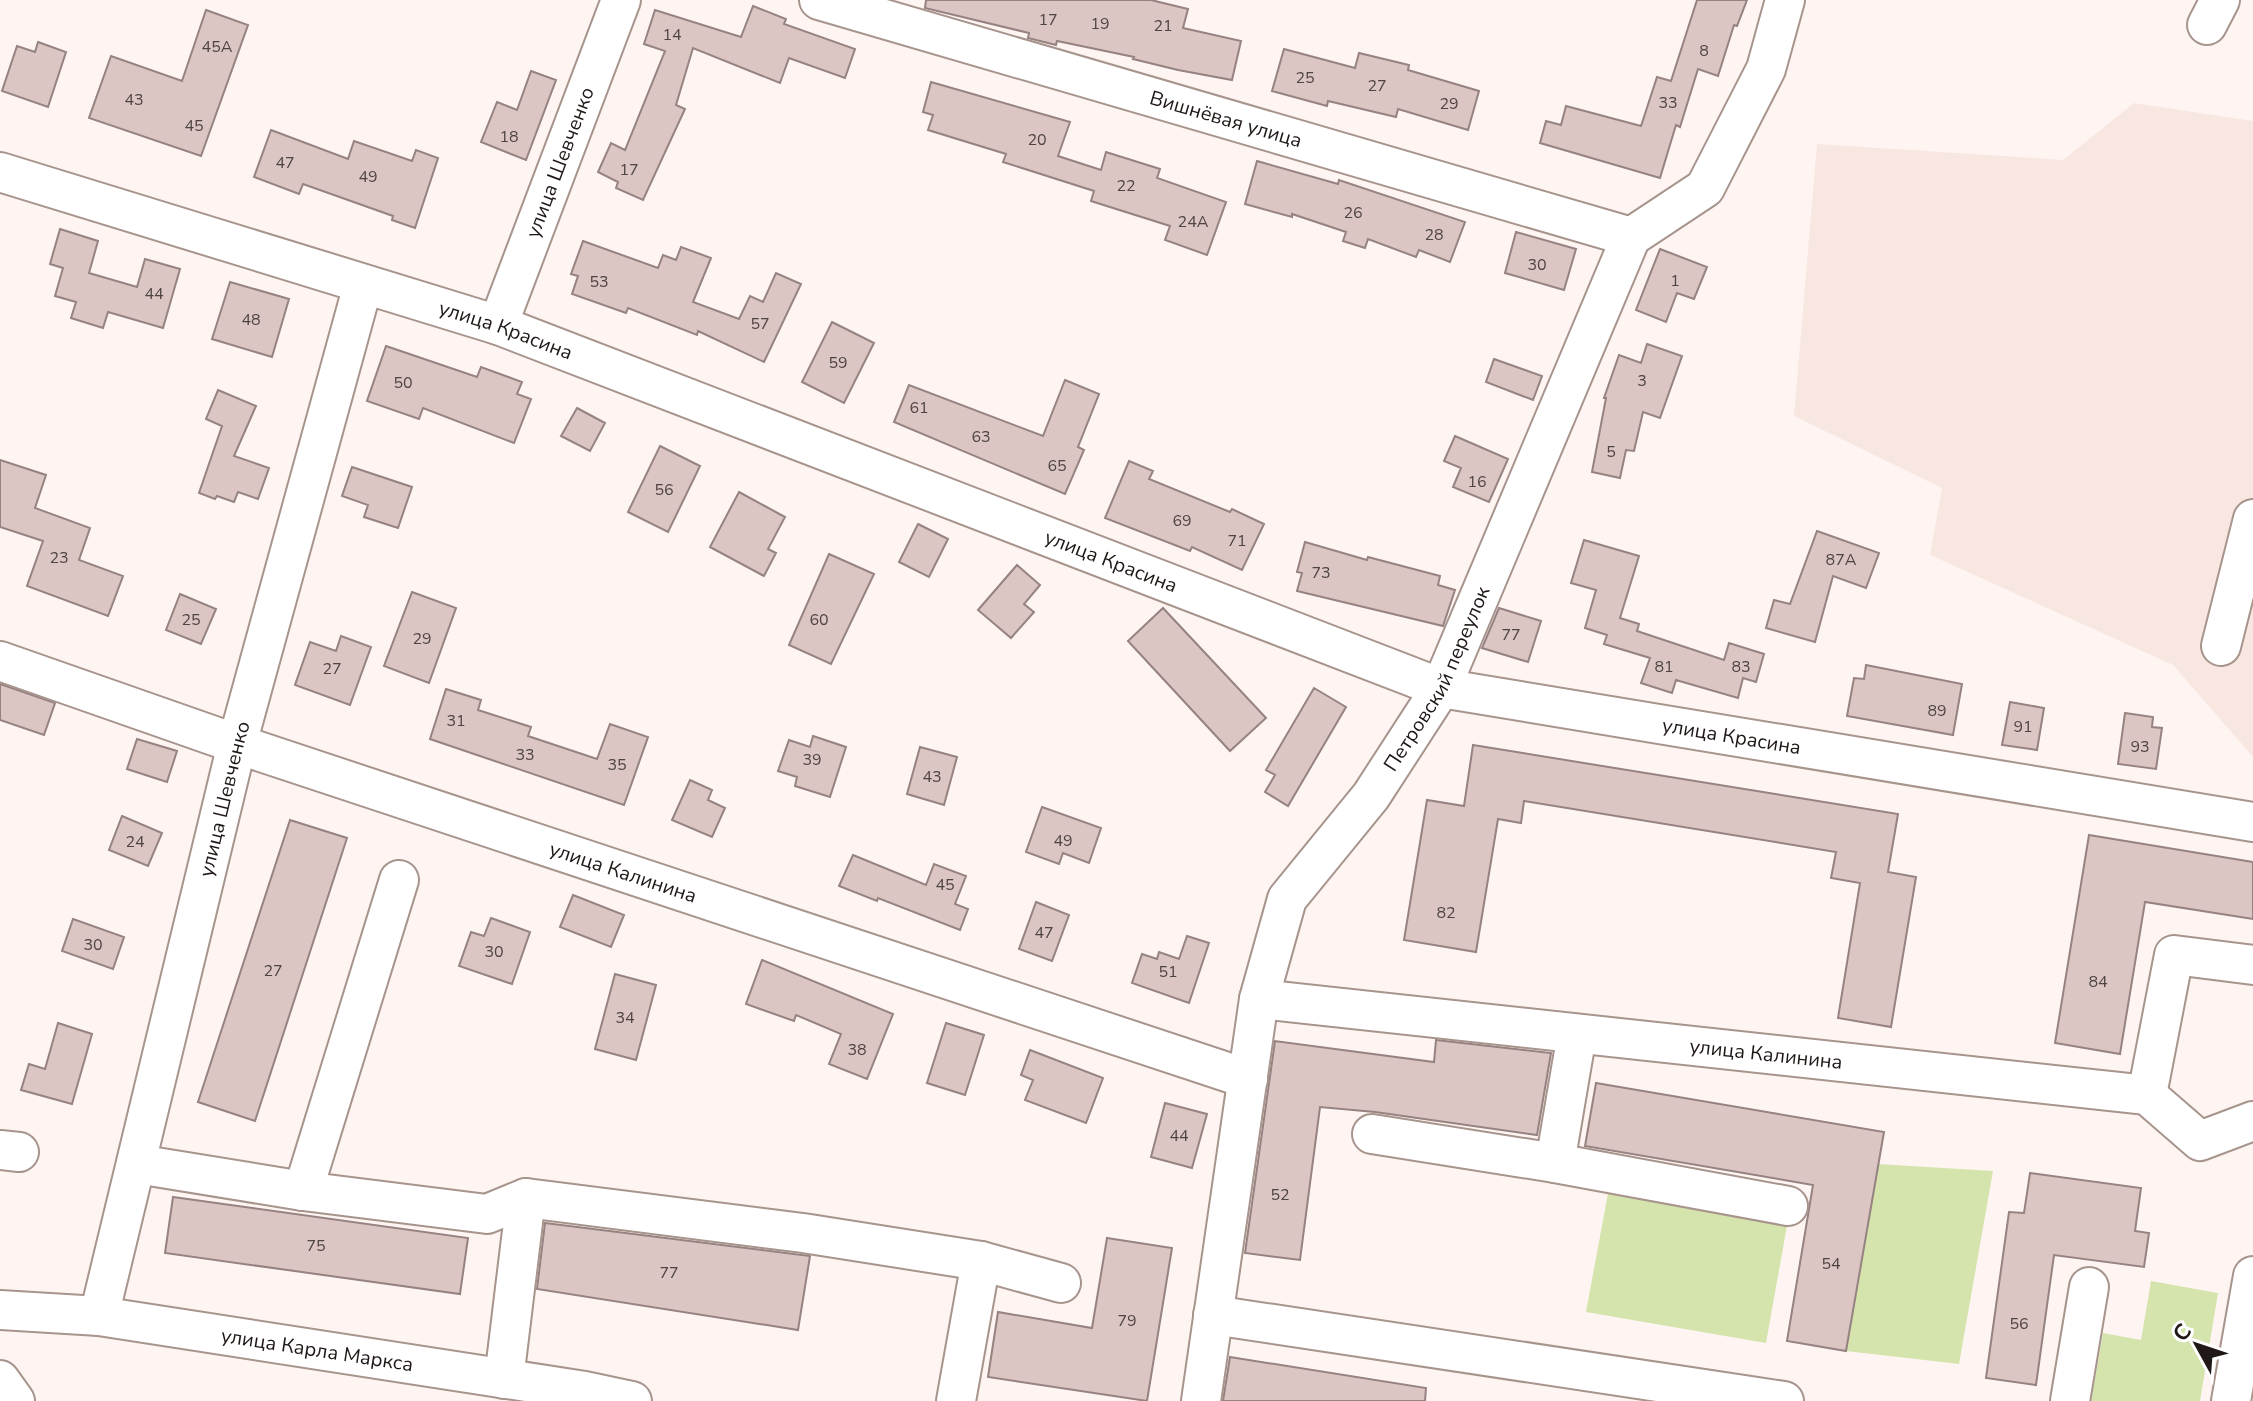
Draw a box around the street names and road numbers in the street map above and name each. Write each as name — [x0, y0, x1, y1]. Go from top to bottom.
street label: улица Шевченко — [519, 83, 601, 242]
street label: Вишнёвая улица — [1147, 84, 1305, 154]
street label: улица Красина — [436, 295, 576, 366]
street label: улица Красина — [1041, 524, 1181, 599]
street label: Петровский переулок — [1378, 582, 1497, 777]
street label: улица Красина — [1660, 712, 1803, 761]
street label: улица Шевченко — [192, 718, 257, 880]
street label: улица Калинина — [546, 835, 700, 909]
street label: улица Калинина — [1688, 1033, 1844, 1076]
street label: улица Карла Маркса — [219, 1322, 415, 1378]

